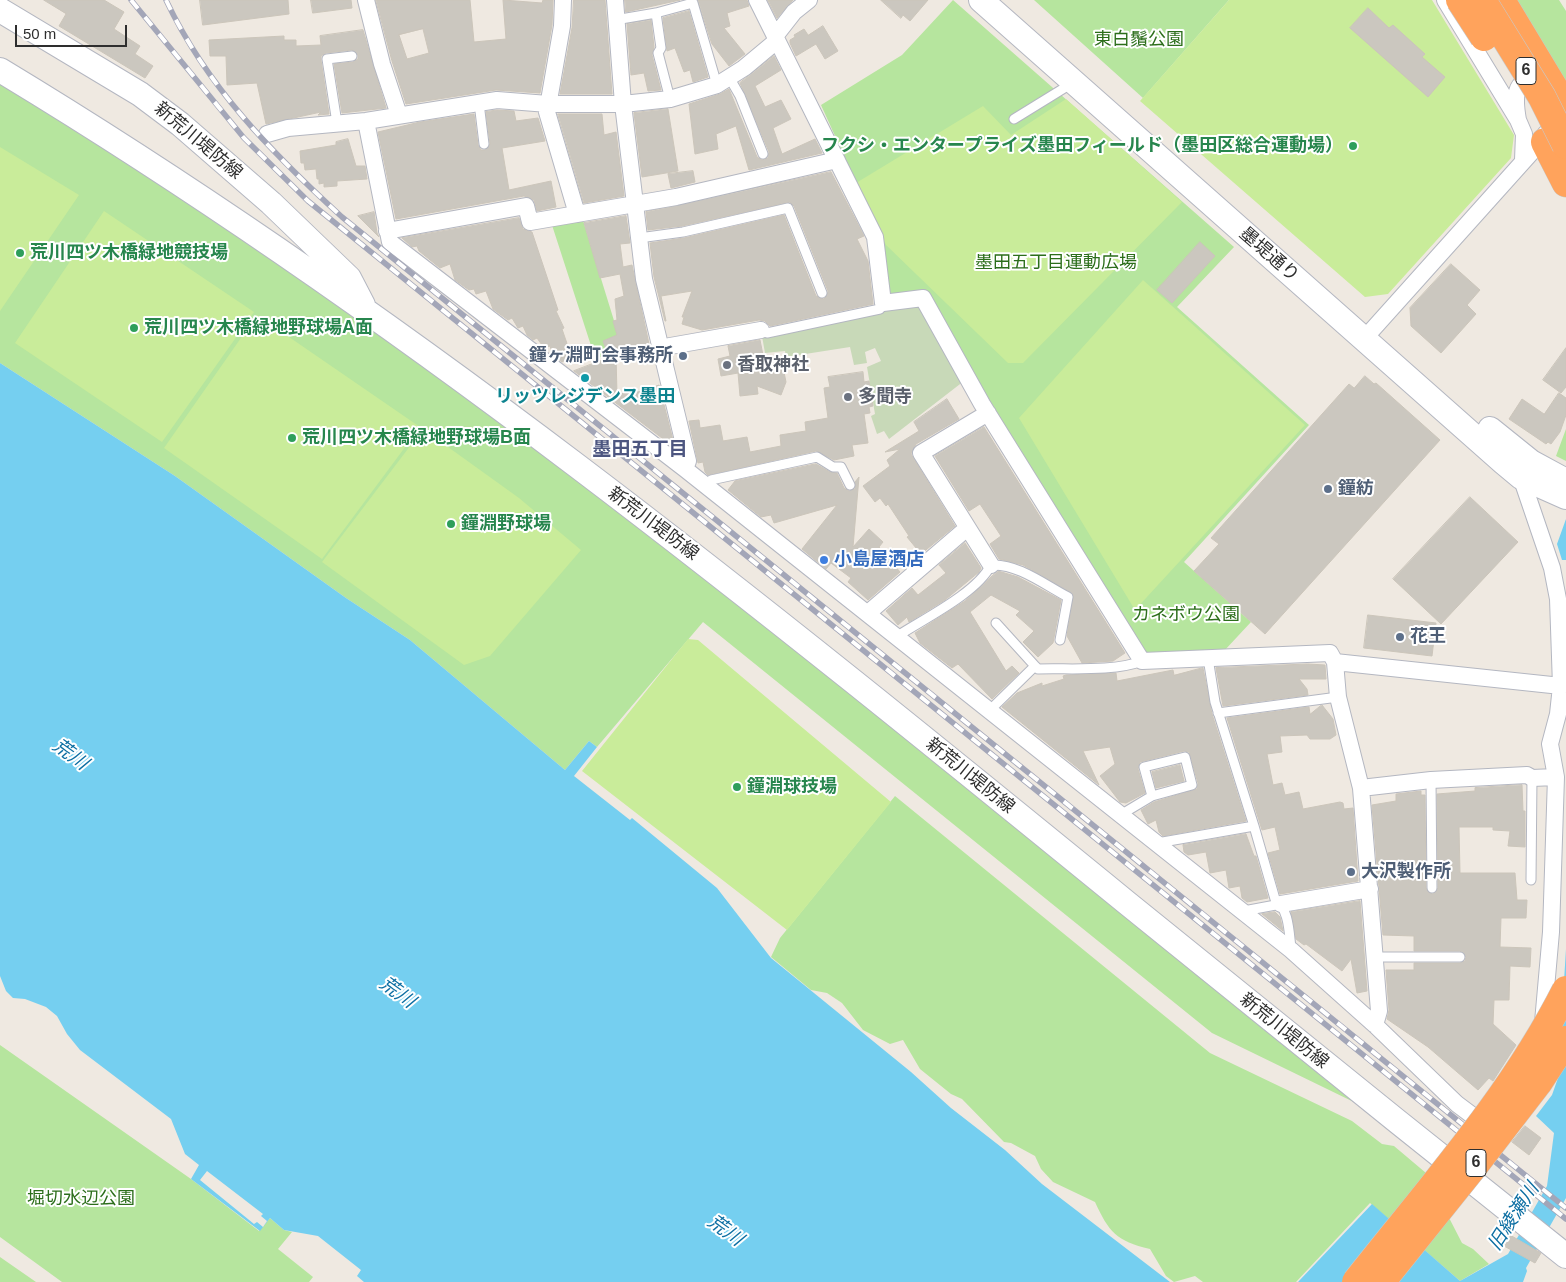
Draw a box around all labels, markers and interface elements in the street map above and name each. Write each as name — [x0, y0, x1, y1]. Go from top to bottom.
scale bar — [18, 15, 130, 47]
text: 50 m — [23, 25, 56, 42]
park label: 東白鬚公園 — [1094, 29, 1184, 51]
road number: 6 — [1516, 58, 1536, 84]
street label: 新荒川堤防線 — [150, 98, 246, 184]
place label: フクシ・エンタープライズ墨田フィールド（墨田区総合運動場） — [821, 135, 1343, 157]
marker: フクシ・エンタープライズ墨田フィールド（墨田区総合運動場） — [1347, 140, 1359, 152]
street label: 墨堤通り — [1235, 223, 1303, 287]
place label: 荒川四ツ木橋緑地競技場 — [30, 242, 228, 264]
marker: 荒川四ツ木橋緑地競技場 — [14, 247, 26, 259]
park label: 墨田五丁目運動広場 — [975, 252, 1137, 274]
place label: 荒川四ツ木橋緑地野球場A面 — [144, 317, 373, 339]
marker: 荒川四ツ木橋緑地野球場A面 — [128, 322, 140, 334]
place label: 鐘ヶ淵町会事務所 — [529, 345, 673, 367]
marker: 鐘ヶ淵町会事務所 — [677, 350, 689, 362]
place label: 香取神社 — [737, 354, 809, 376]
marker: 香取神社 — [721, 359, 733, 371]
marker: リッツレジデンス墨田 — [579, 372, 591, 384]
place label: リッツレジデンス墨田 — [495, 386, 675, 408]
place label: 多聞寺 — [858, 386, 912, 408]
marker: 多聞寺 — [842, 391, 854, 403]
place label: 荒川四ツ木橋緑地野球場B面 — [302, 427, 531, 449]
marker: 荒川四ツ木橋緑地野球場B面 — [286, 432, 298, 444]
district label: 墨田五丁目 — [593, 439, 687, 461]
place label: 鐘紡 — [1338, 478, 1374, 500]
street label: 新荒川堤防線 — [603, 483, 703, 565]
marker: 鐘紡 — [1322, 483, 1334, 495]
place label: 鐘淵野球場 — [461, 513, 551, 535]
marker: 鐘淵野球場 — [445, 518, 457, 530]
place label: 小島屋酒店 — [834, 549, 924, 571]
marker: 小島屋酒店 — [818, 554, 830, 566]
park label: カネボウ公園 — [1132, 604, 1240, 626]
place label: 花王 — [1410, 626, 1446, 648]
marker: 花王 — [1394, 631, 1406, 643]
street label: 新荒川堤防線 — [921, 734, 1019, 818]
water label: 荒川 — [48, 735, 92, 775]
place label: 鐘淵球技場 — [747, 776, 837, 798]
marker: 鐘淵球技場 — [731, 781, 743, 793]
place label: 大沢製作所 — [1361, 861, 1451, 883]
marker: 大沢製作所 — [1345, 866, 1357, 878]
water label: 荒川 — [375, 973, 419, 1013]
street label: 新荒川堤防線 — [1235, 989, 1333, 1073]
road number: 6 — [1466, 1150, 1486, 1176]
water label: 旧綾瀬川 — [1484, 1179, 1544, 1255]
park label: 堀切水辺公園 — [27, 1188, 135, 1210]
water label: 荒川 — [703, 1211, 747, 1251]

